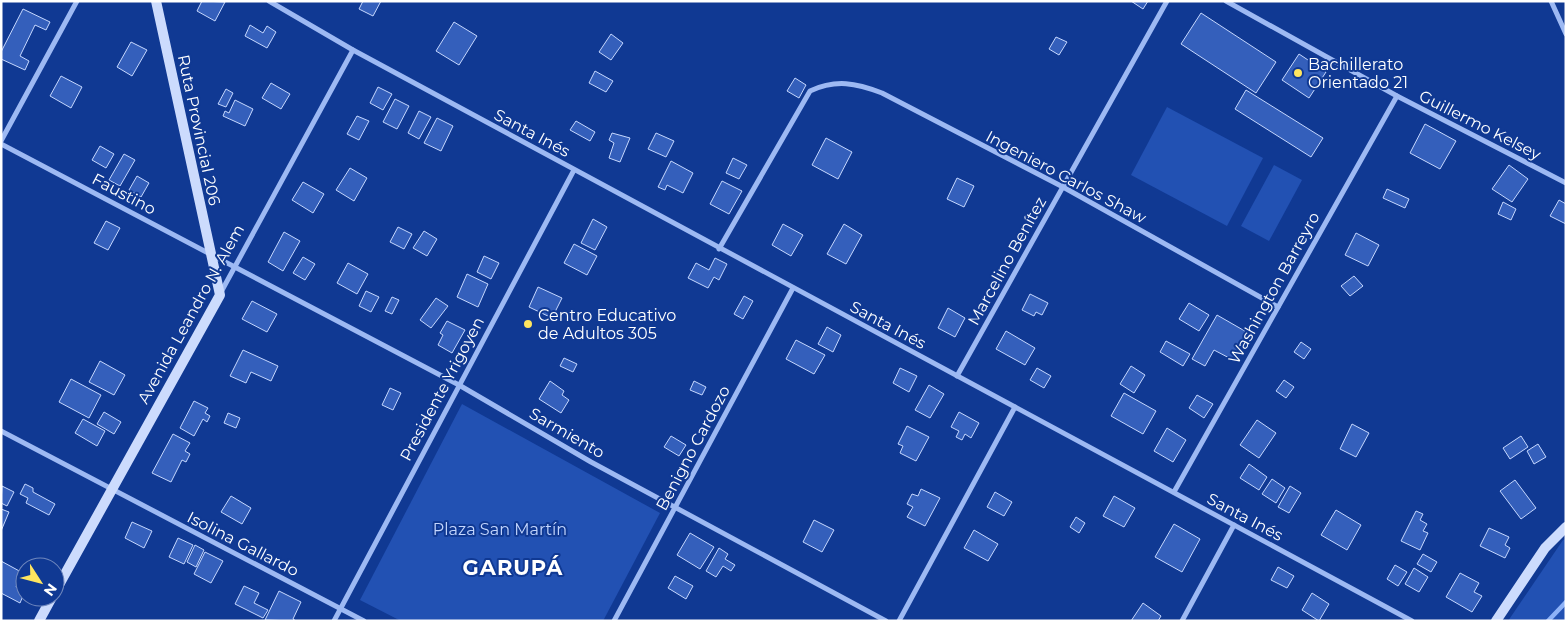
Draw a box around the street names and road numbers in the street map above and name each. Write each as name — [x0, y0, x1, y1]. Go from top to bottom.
street label: Ruta Provincial 206 — [174, 53, 224, 207]
street label: Guillermo Kelsey — [1416, 86, 1544, 164]
street label: Santa Inés — [491, 105, 573, 161]
street label: Ingeniero Carlos Shaw — [983, 127, 1149, 227]
street label: Faustino — [89, 169, 159, 219]
street label: Marcelino Benítez — [964, 194, 1050, 328]
street label: Washington Barreyro — [1224, 209, 1324, 367]
street label: Avenida Leandro N. Alem — [134, 221, 248, 407]
street label: Santa Inés — [847, 297, 929, 353]
street label: Presidente Yrigoyen — [396, 314, 488, 464]
street label: Benigno Cardozo — [652, 382, 734, 514]
street label: Sarmiento — [526, 404, 608, 462]
street label: Santa Inés — [1204, 489, 1286, 545]
street label: Isolina Gallardo — [184, 508, 302, 580]

